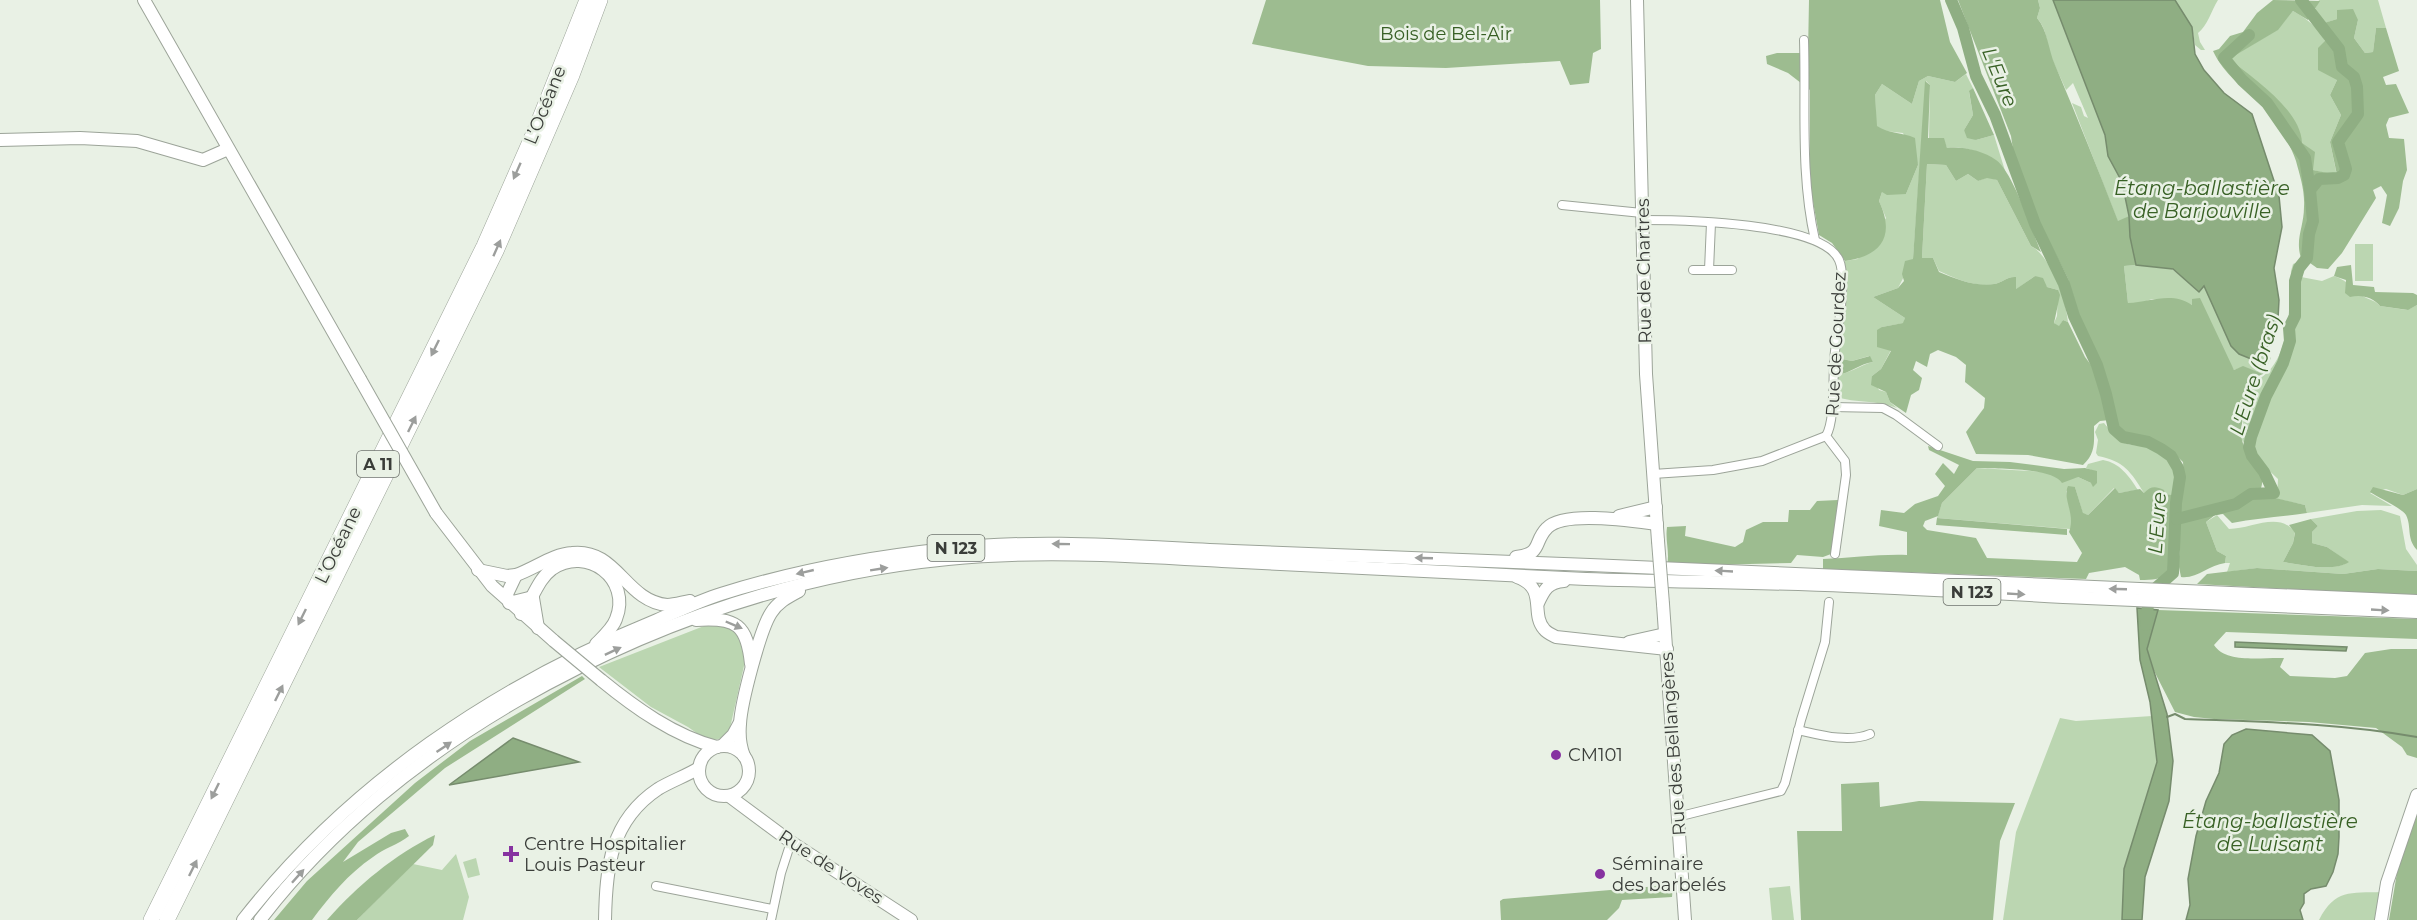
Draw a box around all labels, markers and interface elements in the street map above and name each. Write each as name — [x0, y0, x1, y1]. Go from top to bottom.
park label: Bois de Bel-Air — [1380, 23, 1512, 45]
water label: L'Eure — [1977, 44, 2023, 110]
street label: L’Océane — [519, 62, 571, 148]
one-way arrow — [512, 162, 521, 180]
water label: Étang-ballastière de Barjouville — [2114, 176, 2290, 223]
street label: Rue de Chartres — [1632, 198, 1656, 344]
one-way arrow — [492, 239, 502, 257]
street label: Rue de Gourdez — [1821, 271, 1851, 417]
water label: L'Eure (bras) — [2224, 312, 2286, 438]
one-way arrow — [431, 339, 441, 357]
one-way arrow — [408, 415, 417, 432]
road number: A 11 — [357, 451, 399, 477]
water label: L'Eure — [2143, 491, 2171, 555]
street label: L’Océane — [310, 503, 366, 587]
road number: N 123 — [928, 535, 984, 561]
one-way arrow — [1052, 540, 1071, 549]
one-way arrow — [1414, 553, 1433, 563]
one-way arrow — [869, 564, 888, 573]
one-way arrow — [1714, 567, 1733, 576]
one-way arrow — [796, 568, 814, 578]
road number: N 123 — [1944, 579, 2000, 605]
one-way arrow — [2108, 584, 2127, 593]
one-way arrow — [2006, 590, 2025, 599]
one-way arrow — [2371, 606, 2390, 615]
one-way arrow — [297, 608, 307, 625]
one-way arrow — [725, 620, 743, 630]
one-way arrow — [605, 646, 622, 655]
street label: Rue des Bellangères — [1656, 651, 1690, 837]
one-way arrow — [275, 684, 284, 701]
one-way arrow — [436, 742, 452, 753]
place label: CM101 — [1568, 744, 1623, 766]
marker: CM101 — [1549, 748, 1563, 762]
one-way arrow — [210, 783, 220, 800]
water label: Étang-ballastière de Luisant — [2182, 809, 2358, 856]
street label: Rue de Voves — [775, 825, 888, 909]
place label: Centre Hospitalier Louis Pasteur — [524, 833, 686, 876]
marker: Centre Hospitalier Louis Pasteur — [502, 845, 520, 863]
place label: Séminaire des barbelés — [1612, 853, 1726, 896]
one-way arrow — [188, 859, 197, 876]
marker: Séminaire des barbelés — [1593, 867, 1607, 881]
one-way arrow — [291, 869, 304, 884]

